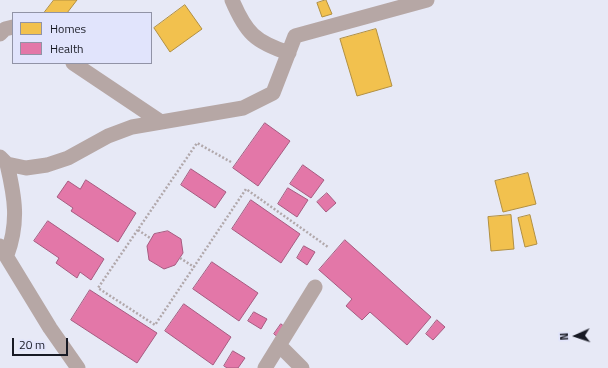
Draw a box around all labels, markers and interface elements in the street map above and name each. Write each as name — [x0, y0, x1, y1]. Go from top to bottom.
legend — [12, 12, 152, 64]
text: Homes — [50, 19, 86, 38]
text: Health — [50, 39, 84, 58]
north arrow — [556, 316, 596, 356]
scale bar — [14, 330, 70, 356]
text: N — [556, 332, 572, 341]
text: 20 m — [19, 335, 45, 354]

